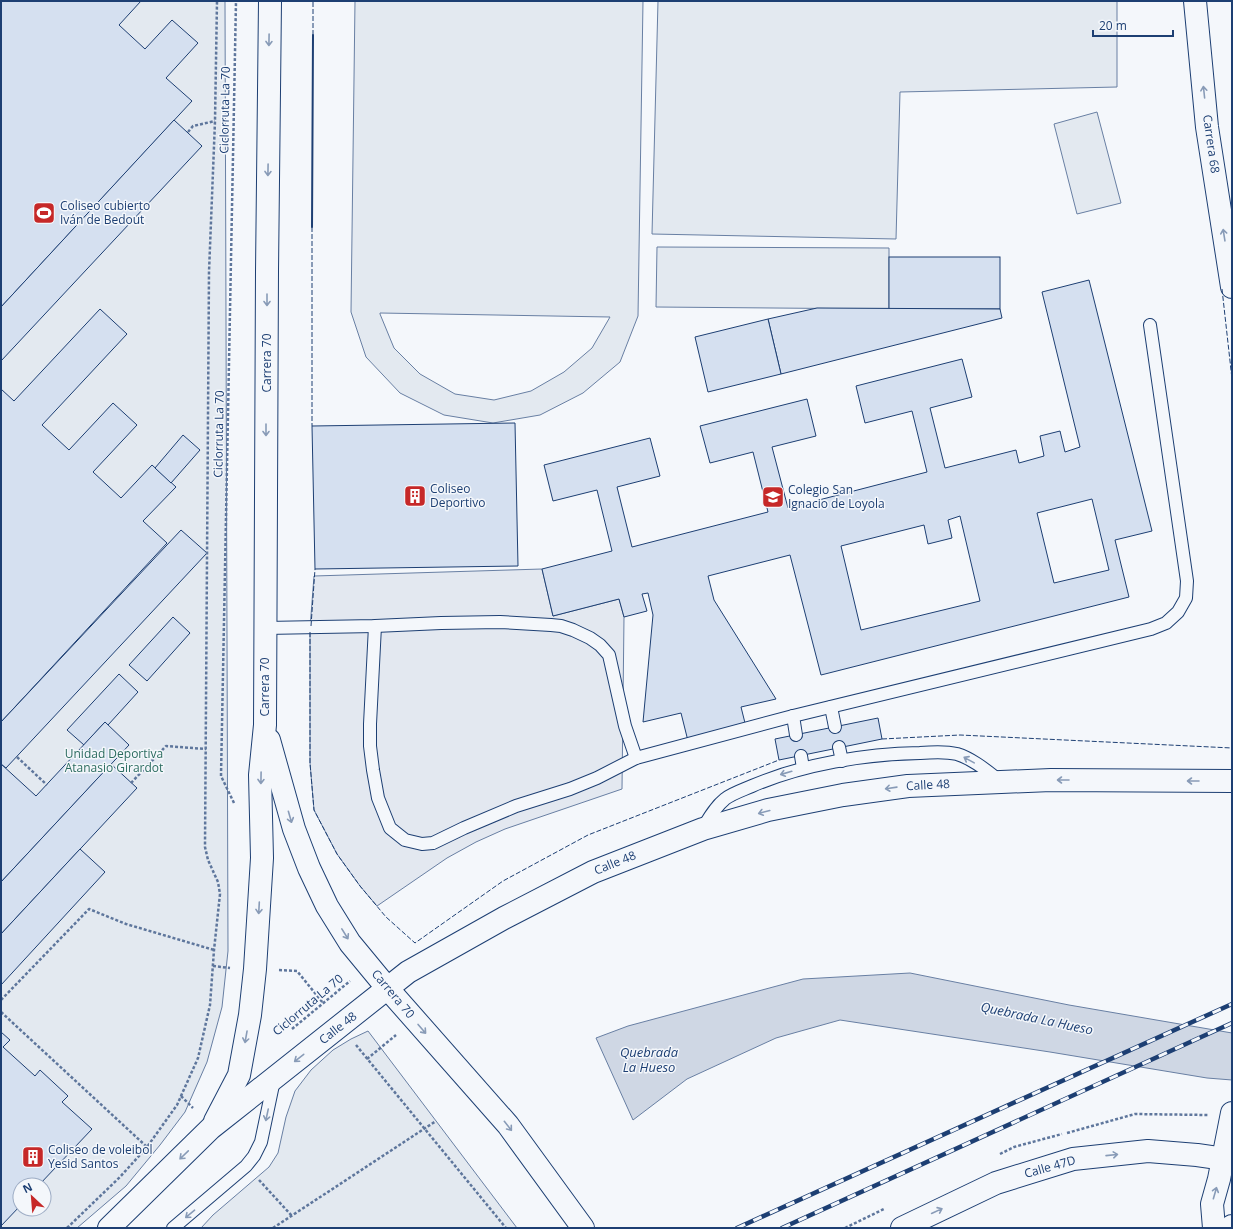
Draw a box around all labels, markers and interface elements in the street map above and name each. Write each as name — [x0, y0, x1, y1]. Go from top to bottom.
scale bar — [1093, 12, 1173, 38]
text: 20 m — [1099, 17, 1127, 34]
one-way arrow — [265, 33, 273, 46]
street label: Ciclorruta La 70 — [215, 66, 234, 154]
one-way arrow — [1200, 86, 1208, 99]
street label: Carrera 68 — [1199, 113, 1224, 175]
one-way arrow — [264, 163, 272, 176]
place label: Coliseo cubierto Iván de Bedout — [60, 197, 150, 228]
sports icon: Coliseo cubierto Iván de Bedout — [31, 200, 57, 226]
one-way arrow — [1220, 229, 1228, 242]
one-way arrow — [263, 293, 271, 306]
street label: Carrera 70 — [258, 333, 275, 393]
street label: Ciclorruta La 70 — [209, 390, 228, 478]
one-way arrow — [262, 423, 270, 436]
place label: Coliseo Deportivo — [430, 480, 485, 511]
place label: Colegio San Ignacio de Loyola — [788, 481, 885, 512]
building icon: Coliseo Deportivo — [402, 483, 428, 509]
school or university icon: Colegio San Ignacio de Loyola — [760, 484, 786, 510]
street label: Carrera 70 — [256, 657, 273, 717]
park label: Unidad Deportiva Atanasio Girardot — [65, 745, 163, 776]
one-way arrow — [963, 755, 975, 763]
one-way arrow — [780, 770, 793, 777]
one-way arrow — [257, 771, 265, 784]
street label: Calle 48 — [906, 775, 950, 794]
one-way arrow — [1057, 776, 1070, 784]
one-way arrow — [1187, 777, 1200, 785]
one-way arrow — [885, 784, 898, 792]
one-way arrow — [757, 809, 770, 816]
one-way arrow — [287, 810, 294, 823]
street label: Calle 48 — [591, 846, 638, 879]
one-way arrow — [255, 901, 262, 914]
one-way arrow — [341, 928, 349, 939]
street label: Carrera 70 — [368, 966, 419, 1022]
street label: Ciclorruta La 70 — [269, 970, 347, 1039]
water label: Quebrada La Hueso — [979, 997, 1095, 1039]
street label: Calle 48 — [315, 1007, 360, 1048]
one-way arrow — [418, 1023, 427, 1034]
one-way arrow — [242, 1030, 250, 1043]
water label: Quebrada La Hueso — [620, 1043, 679, 1076]
one-way arrow — [294, 1054, 305, 1062]
one-way arrow — [263, 1108, 271, 1121]
one-way arrow — [504, 1121, 512, 1132]
place label: Coliseo de voleibol Yesid Santos — [48, 1141, 152, 1172]
building icon: Coliseo de voleibol Yesid Santos — [20, 1144, 46, 1170]
one-way arrow — [179, 1150, 189, 1160]
street label: Calle 47D — [1022, 1151, 1077, 1182]
one-way arrow — [1105, 1151, 1118, 1158]
north arrow — [12, 1177, 52, 1217]
text: N — [20, 1179, 35, 1196]
one-way arrow — [1212, 1187, 1219, 1200]
one-way arrow — [930, 1207, 942, 1214]
one-way arrow — [185, 1209, 195, 1218]

